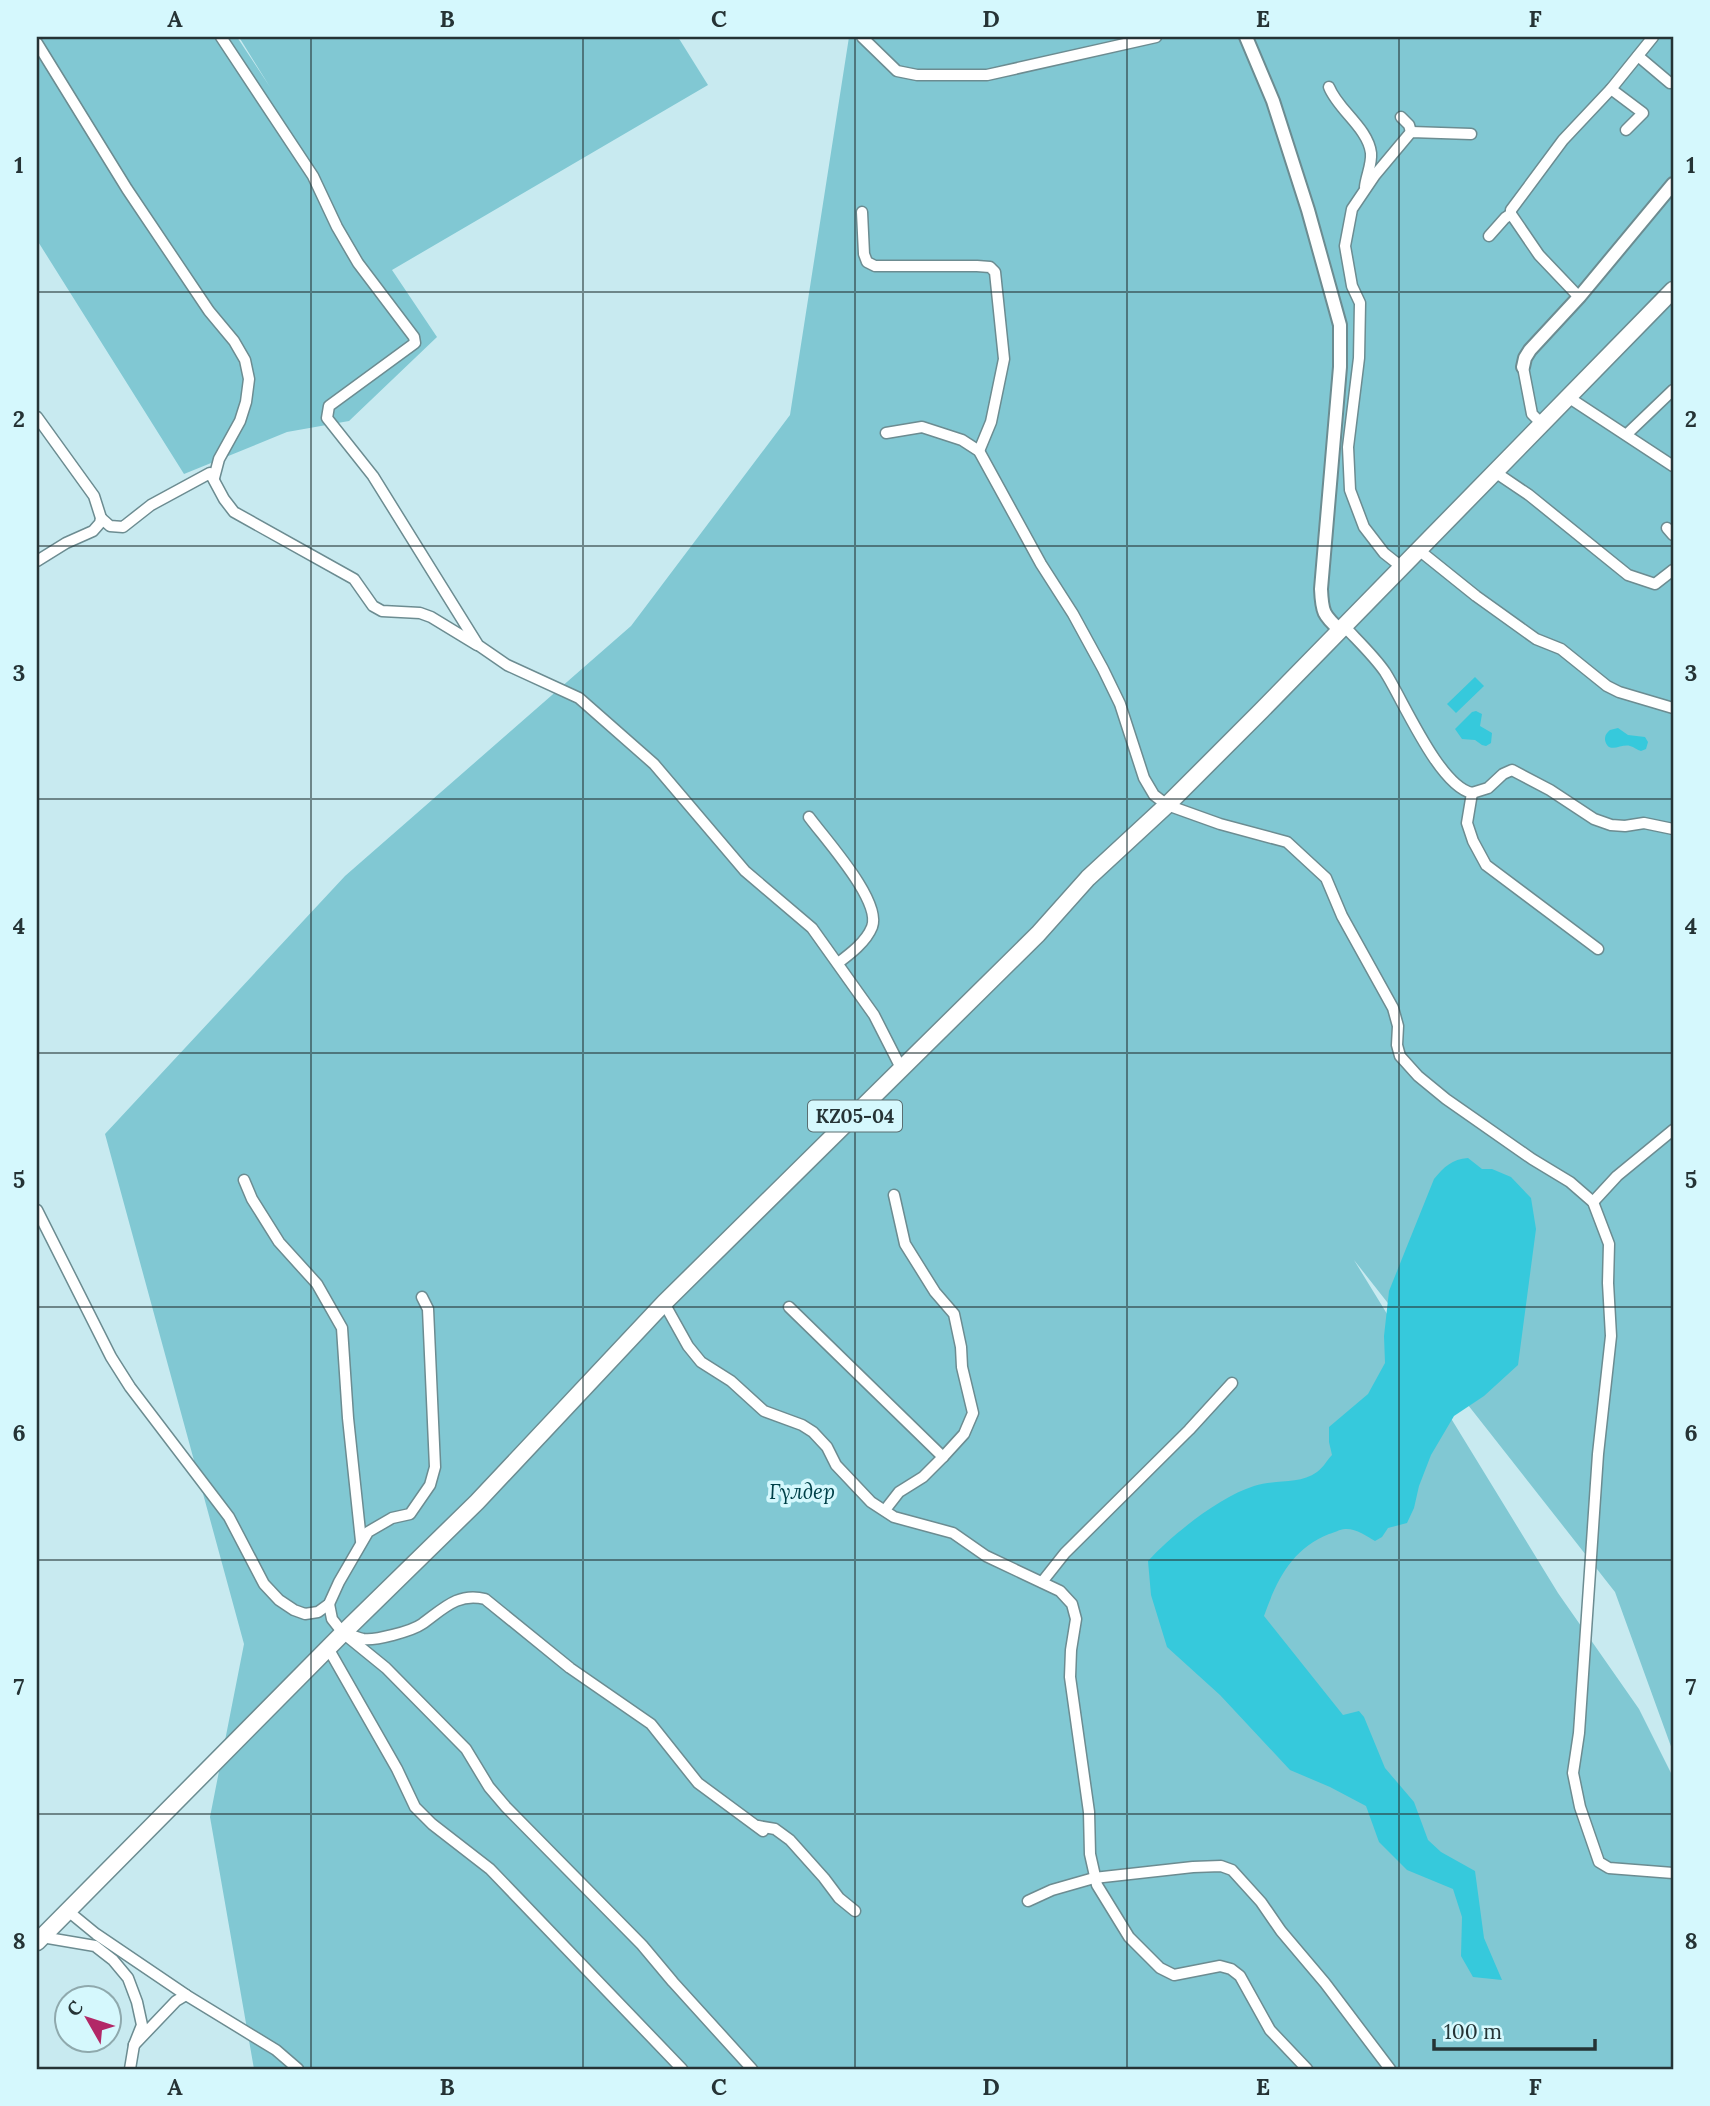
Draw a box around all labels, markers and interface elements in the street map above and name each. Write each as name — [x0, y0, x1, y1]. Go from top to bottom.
text: A — [167, 4, 183, 33]
text: B — [439, 4, 455, 33]
text: C — [711, 4, 727, 33]
text: D — [982, 4, 1000, 33]
text: E — [1256, 4, 1270, 33]
text: F — [1528, 4, 1542, 33]
text: 1 — [14, 150, 24, 179]
text: 1 — [1686, 150, 1696, 179]
text: 2 — [13, 404, 25, 433]
text: 2 — [1685, 404, 1697, 433]
text: 3 — [13, 658, 25, 687]
text: 3 — [1685, 658, 1697, 687]
text: 4 — [13, 911, 25, 940]
text: 4 — [1685, 911, 1697, 940]
road number: KZ05-04 — [808, 1100, 902, 1132]
text: 5 — [13, 1165, 25, 1194]
text: 5 — [1685, 1165, 1697, 1194]
text: 6 — [12, 1418, 26, 1447]
text: 6 — [1684, 1418, 1698, 1447]
park label: Гүлдер — [769, 1478, 835, 1505]
text: 7 — [14, 1672, 25, 1701]
text: 7 — [1686, 1672, 1697, 1701]
text: 8 — [12, 1926, 26, 1955]
text: 8 — [1684, 1926, 1698, 1955]
north arrow — [52, 1983, 122, 2054]
text: С — [61, 1996, 88, 2021]
scale bar — [1434, 2008, 1594, 2052]
text: 100 m — [1444, 2018, 1502, 2045]
text: A — [167, 2072, 183, 2101]
text: B — [439, 2072, 455, 2101]
text: C — [711, 2072, 727, 2101]
text: D — [982, 2072, 1000, 2101]
text: E — [1256, 2072, 1270, 2101]
text: F — [1528, 2072, 1542, 2101]

